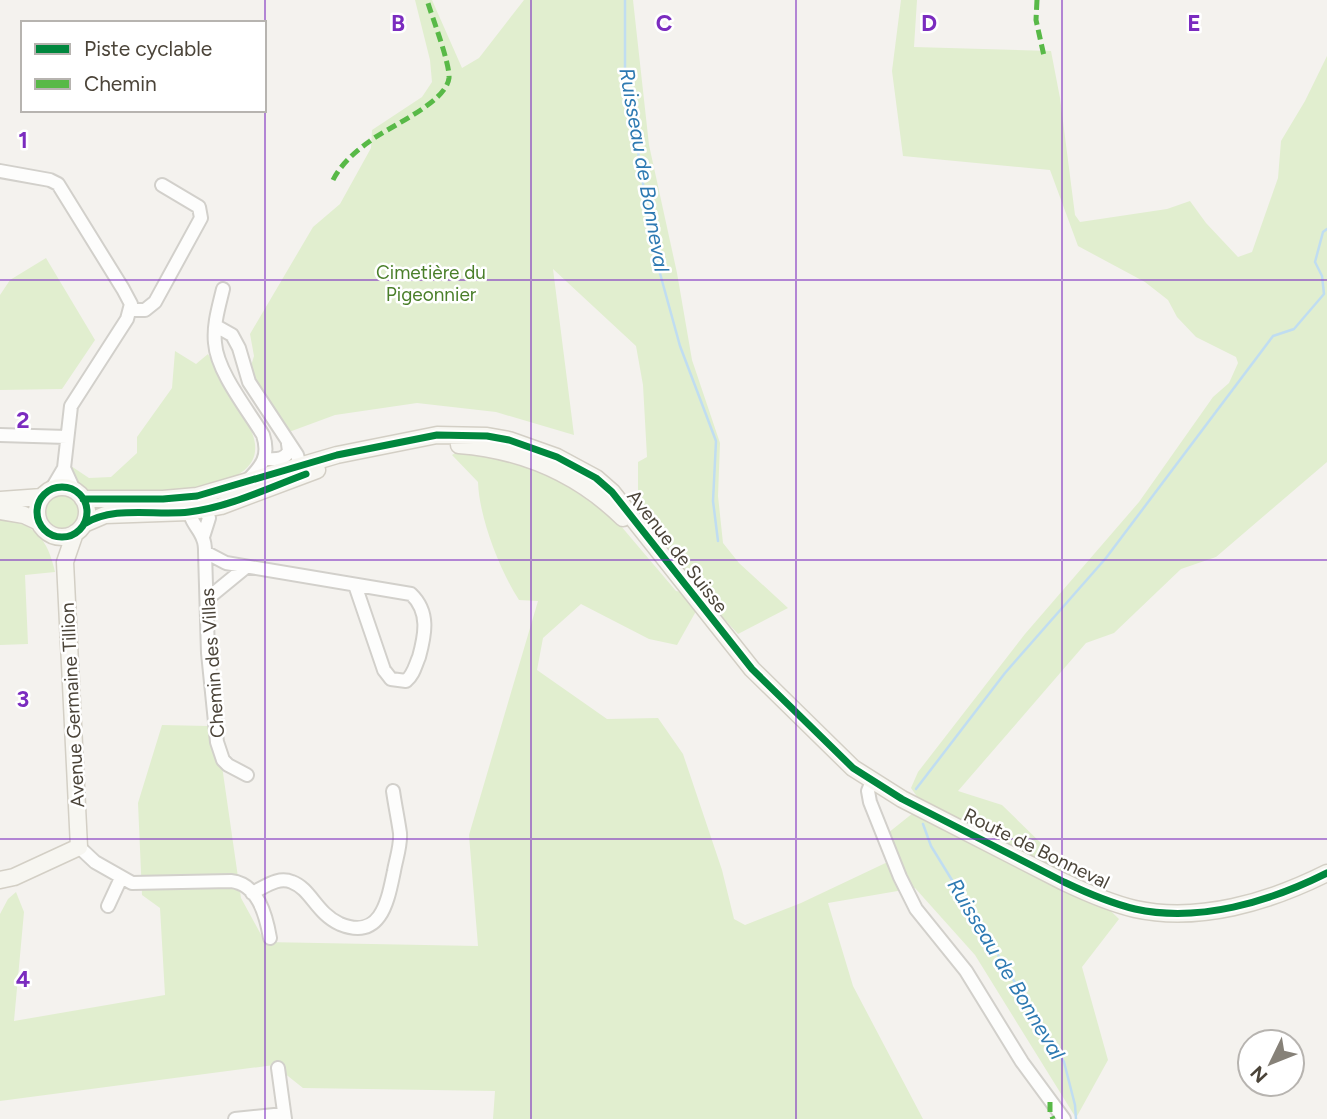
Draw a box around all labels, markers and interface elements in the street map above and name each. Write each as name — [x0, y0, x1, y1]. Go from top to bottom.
text: B — [391, 9, 405, 37]
text: C — [656, 9, 673, 37]
text: D — [921, 9, 937, 37]
text: E — [1187, 9, 1201, 37]
legend — [21, 21, 266, 112]
text: Piste cyclable — [84, 36, 212, 61]
water label: Ruisseau de Bonneval — [614, 66, 675, 274]
text: Chemin — [84, 71, 157, 96]
text: 1 — [18, 126, 28, 154]
park label: Cimetière du Pigeonnier — [376, 261, 486, 306]
text: 2 — [16, 406, 30, 434]
street label: Avenue de Suisse — [622, 485, 733, 617]
street label: Chemin des Villas — [196, 587, 229, 739]
street label: Avenue Germaine Tillion — [56, 602, 89, 808]
text: 3 — [17, 685, 29, 713]
street label: Route de Bonneval — [960, 803, 1113, 894]
water label: Ruisseau de Bonneval — [942, 874, 1071, 1064]
text: 4 — [16, 965, 30, 993]
north arrow — [1236, 1028, 1306, 1098]
text: N — [1246, 1061, 1272, 1087]

